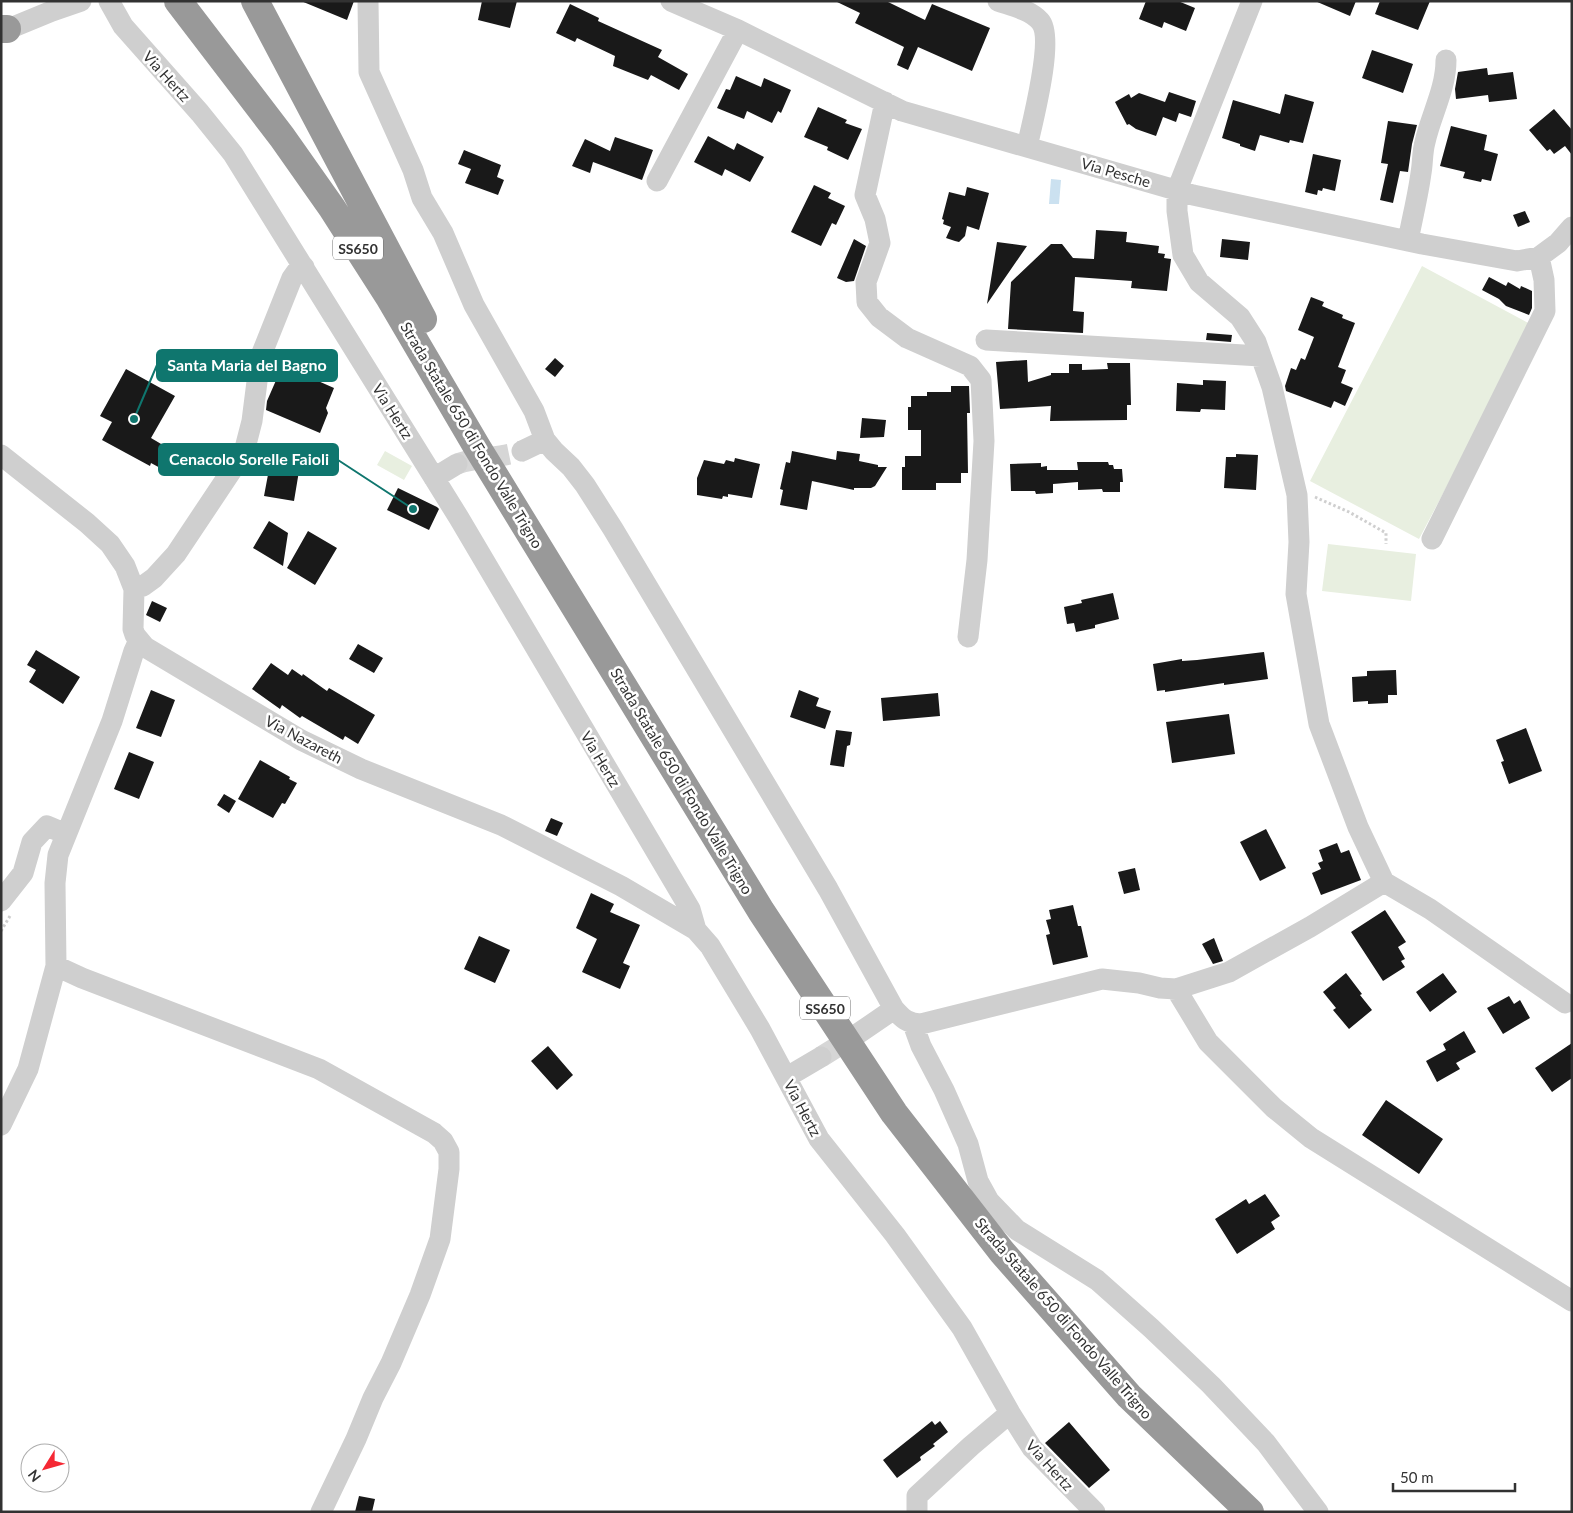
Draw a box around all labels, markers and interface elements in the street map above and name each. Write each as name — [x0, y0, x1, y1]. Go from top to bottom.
street label: Via Hertz — [140, 47, 195, 105]
street label: Via Pesche — [1079, 153, 1153, 191]
road number: SS650 — [333, 237, 383, 260]
street label: Strada Statale 650 di Fondo Valle Trigno — [397, 319, 547, 551]
callout: Santa Maria del Bagno — [157, 350, 337, 381]
text: Santa Maria del Bagno — [167, 355, 327, 374]
street label: Via Hertz — [369, 380, 417, 442]
callout: Cenacolo Sorelle Faioli — [159, 444, 338, 475]
text: Cenacolo Sorelle Faioli — [169, 449, 329, 468]
street label: Strada Statale 650 di Fondo Valle Trigno — [607, 665, 757, 897]
street label: Via Nazareth — [262, 711, 346, 767]
street label: Via Hertz — [577, 728, 625, 790]
road number: SS650 — [800, 996, 850, 1020]
street label: Via Hertz — [781, 1076, 826, 1140]
street label: Strada Statale 650 di Fondo Valle Trigno — [972, 1214, 1156, 1422]
street label: Via Hertz — [1023, 1436, 1078, 1494]
north arrow — [20, 1443, 70, 1493]
scale bar — [1393, 1460, 1516, 1492]
text: N — [24, 1467, 44, 1486]
text: 50 m — [1400, 1468, 1434, 1486]

